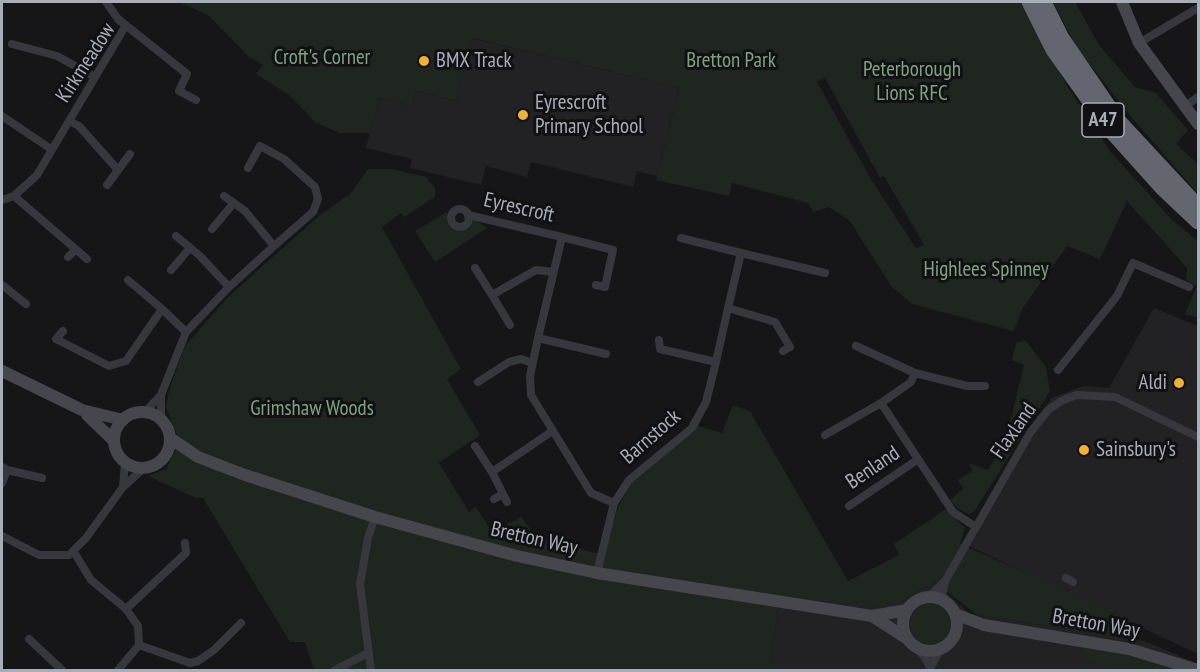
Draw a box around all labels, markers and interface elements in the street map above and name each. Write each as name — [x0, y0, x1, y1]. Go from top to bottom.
street label: Kirkmeadow — [51, 18, 121, 108]
park label: Croft's Corner — [274, 45, 370, 71]
place label: BMX Track — [436, 48, 512, 74]
park label: Bretton Park — [686, 48, 776, 74]
marker: BMX Track — [417, 54, 431, 68]
park label: Peterborough Lions RFC — [863, 57, 961, 107]
place label: Eyrescroft Primary School — [535, 90, 643, 140]
road number: A47 — [1082, 103, 1124, 137]
marker: Eyrescroft Primary School — [516, 108, 530, 122]
street label: Eyrescroft — [481, 188, 557, 228]
park label: Highlees Spinney — [923, 257, 1049, 283]
place label: Aldi — [1139, 370, 1167, 396]
marker: Aldi — [1172, 376, 1186, 390]
park label: Grimshaw Woods — [250, 396, 374, 422]
street label: Flaxland — [986, 398, 1042, 464]
street label: Barnstock — [616, 404, 686, 470]
place label: Sainsbury's — [1096, 437, 1176, 463]
street label: Benland — [841, 441, 905, 495]
marker: Sainsbury's — [1077, 443, 1091, 457]
street label: Bretton Way — [488, 517, 580, 561]
street label: Bretton Way — [1050, 604, 1142, 644]

